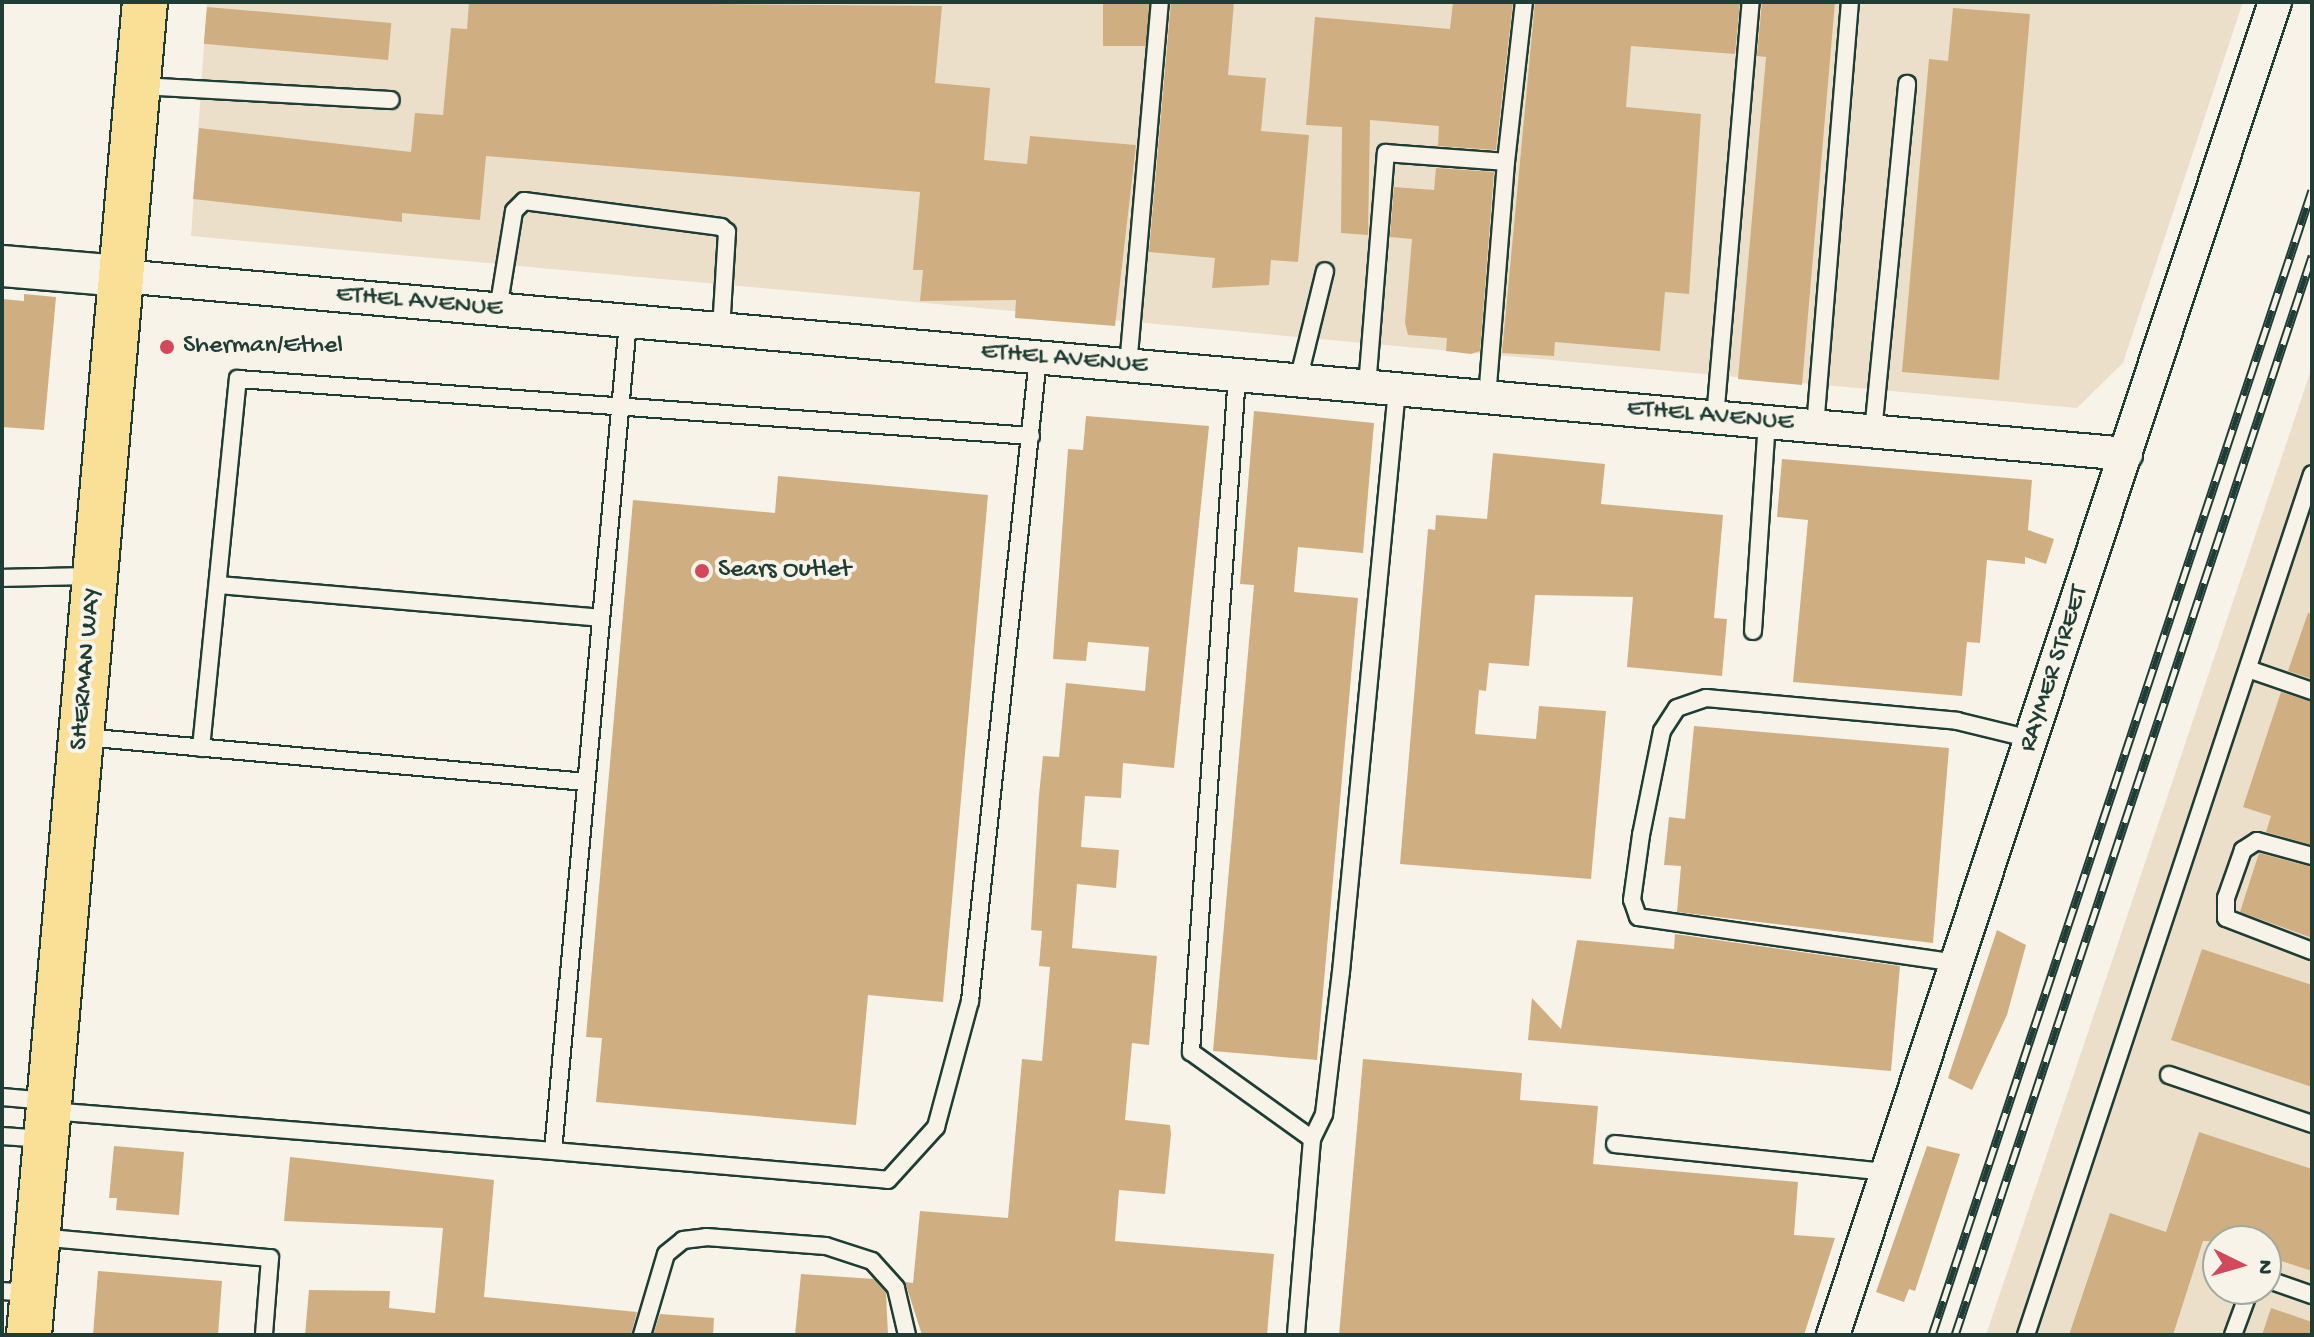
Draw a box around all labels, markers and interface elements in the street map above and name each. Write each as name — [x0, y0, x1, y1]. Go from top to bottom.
street label: ETHEL AVENUE — [334, 280, 504, 326]
place label: Sherman/Ethel — [183, 331, 343, 363]
street label: ETHEL AVENUE — [979, 337, 1149, 383]
marker: Sherman/Ethel — [158, 338, 176, 356]
street label: ETHEL AVENUE — [1625, 394, 1795, 440]
place label: Sears Outlet — [718, 555, 851, 587]
marker: Sears Outlet — [693, 562, 711, 580]
street label: RAYMER STREET — [2013, 582, 2097, 756]
street label: SHERMAN WAY — [64, 587, 110, 751]
north arrow — [2202, 1225, 2282, 1305]
text: N — [2250, 1259, 2277, 1275]

